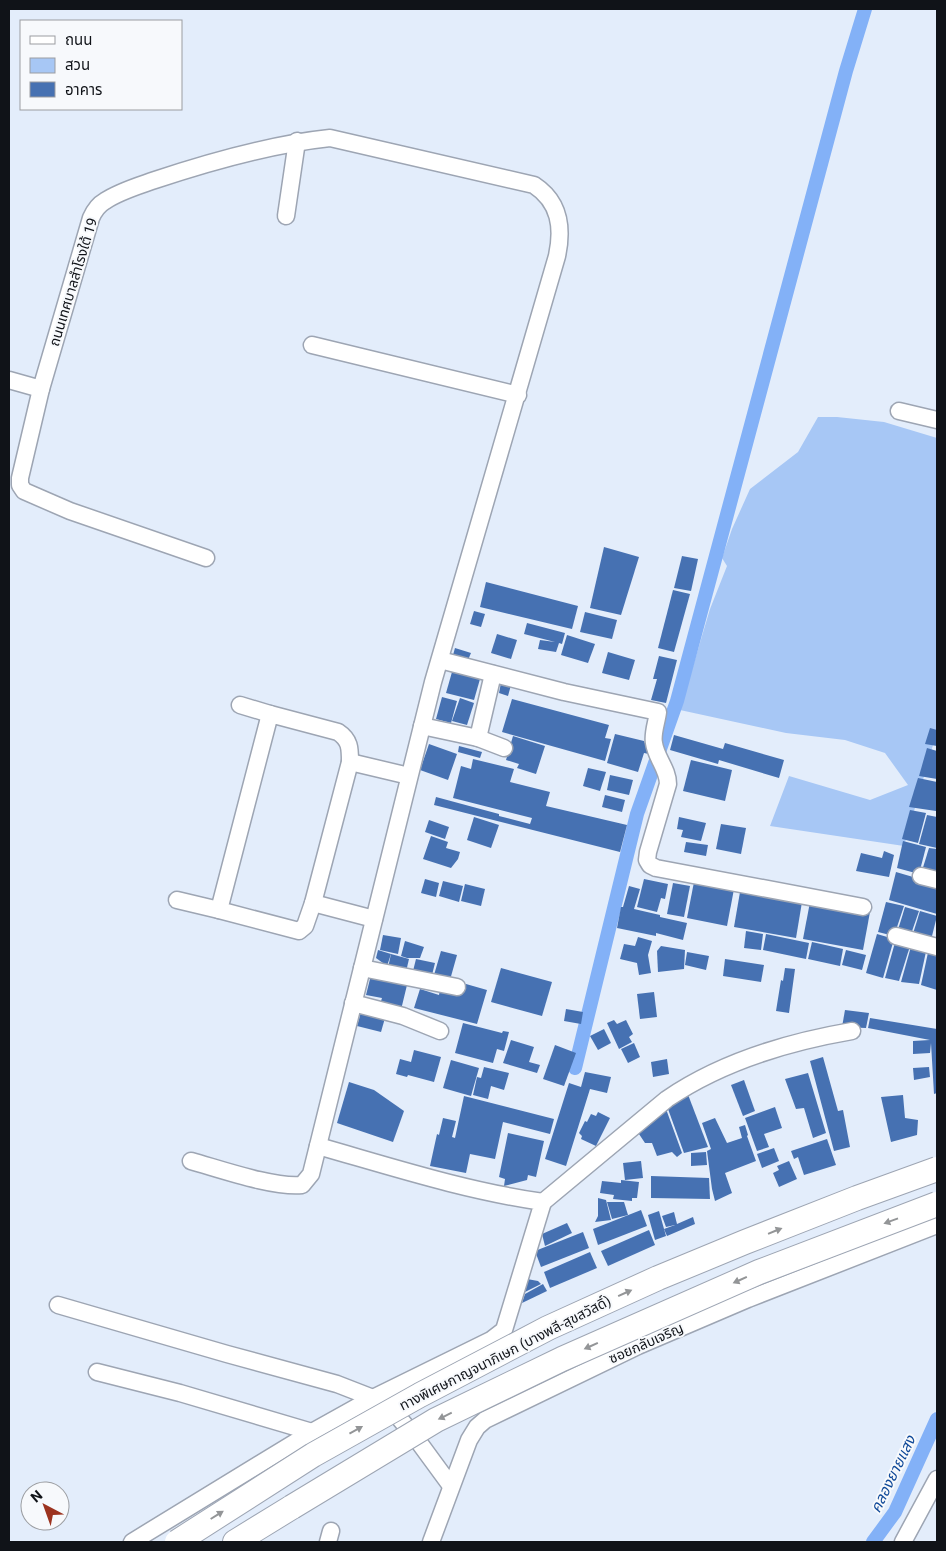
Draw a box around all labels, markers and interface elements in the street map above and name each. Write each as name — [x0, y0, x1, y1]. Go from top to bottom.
legend — [20, 20, 182, 110]
text: ถนน — [65, 31, 92, 49]
text: สวน — [65, 56, 90, 74]
text: อาคาร — [65, 81, 102, 99]
street label: ถนนเทศบาลสำโรงใต้ 19 — [46, 216, 100, 348]
one-way arrow — [884, 1218, 899, 1225]
one-way arrow — [768, 1226, 782, 1234]
one-way arrow — [733, 1276, 747, 1284]
one-way arrow — [618, 1289, 632, 1297]
street label: ทางพิเศษกาญจนาภิเษก (บางพลี-สุขสวัสดิ์) — [397, 1292, 614, 1414]
street label: ซอยกลับเจริญ — [606, 1319, 686, 1367]
one-way arrow — [584, 1342, 598, 1350]
one-way arrow — [438, 1412, 452, 1420]
one-way arrow — [349, 1426, 362, 1435]
water label: คลองยายแสง — [867, 1432, 920, 1515]
north arrow — [20, 1481, 70, 1531]
text: N — [27, 1487, 45, 1505]
one-way arrow — [210, 1511, 224, 1520]

